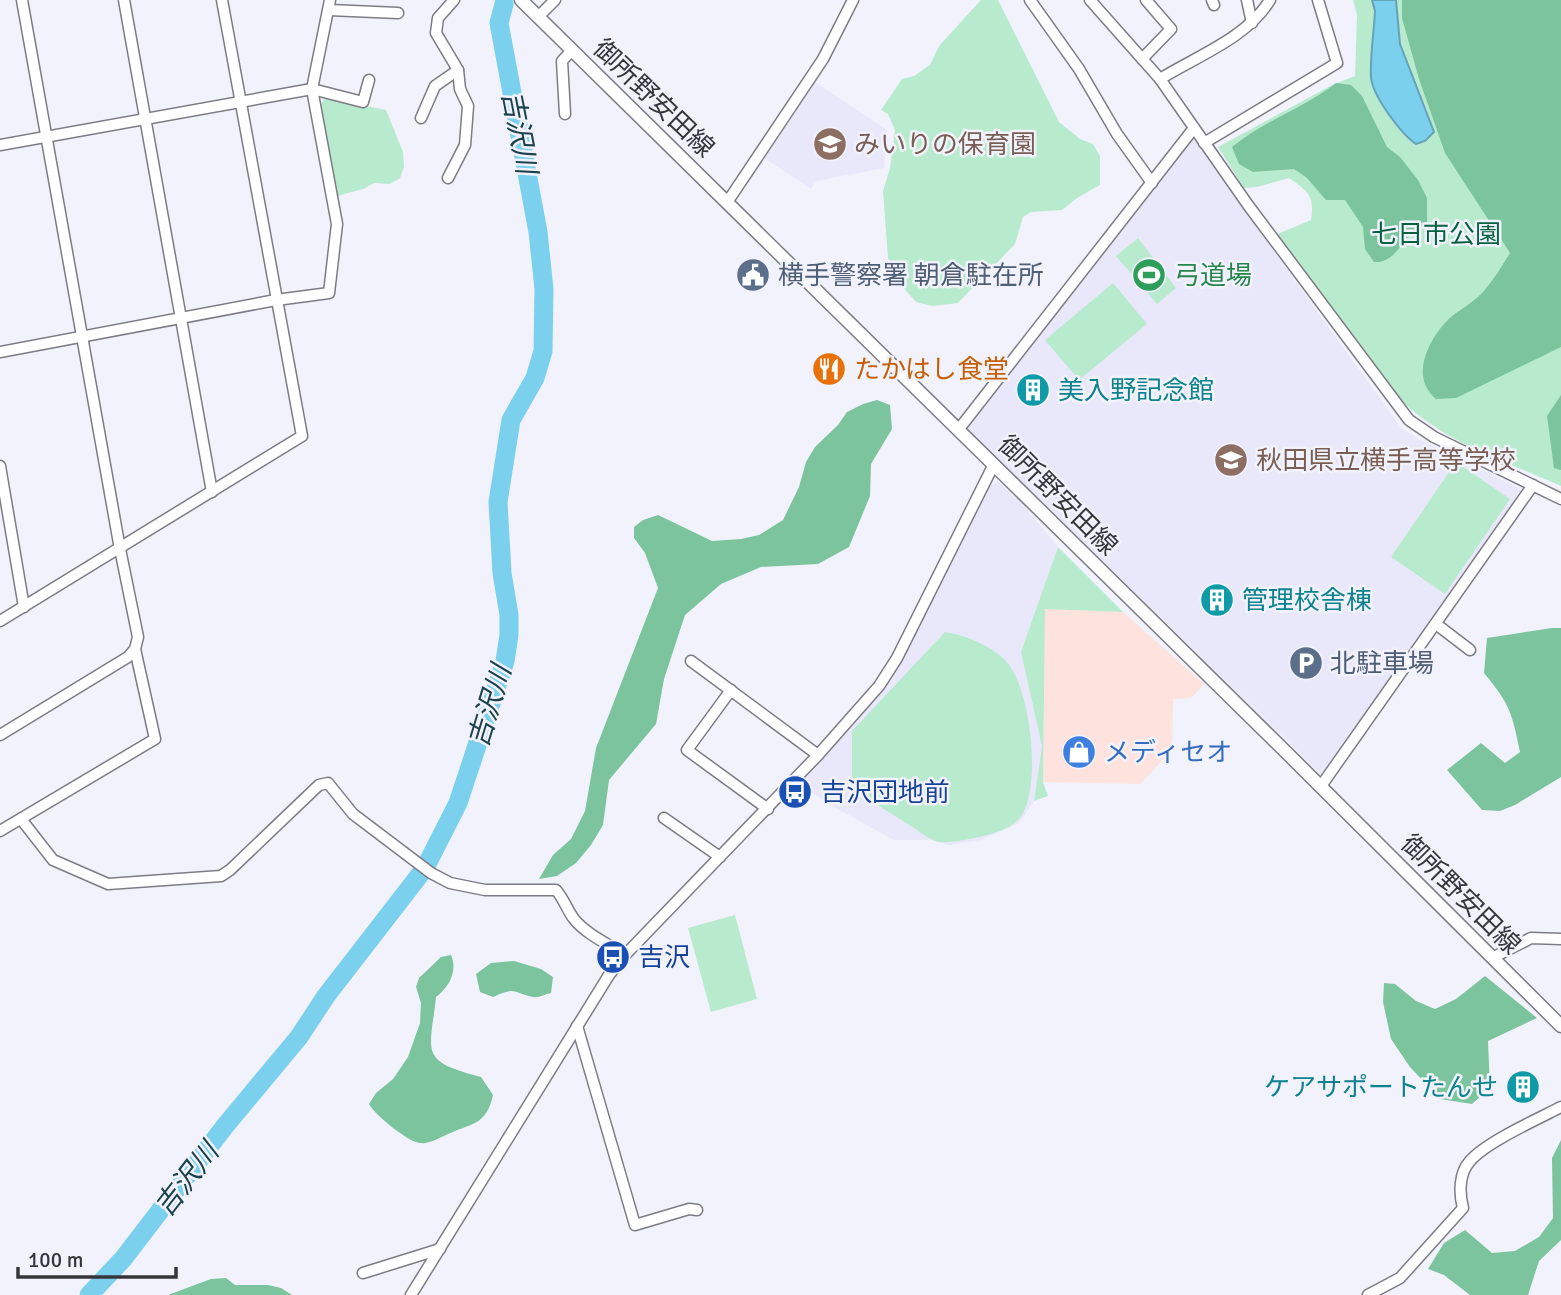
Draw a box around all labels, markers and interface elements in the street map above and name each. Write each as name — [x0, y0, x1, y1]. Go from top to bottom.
street label: 御所野安田線 — [586, 33, 721, 164]
water label: 吉沢川 — [494, 88, 544, 180]
school or university icon: みいりの保育園 — [811, 125, 849, 163]
place label: みいりの保育園 — [854, 129, 1036, 161]
park label: 七日市公園 — [1371, 219, 1501, 251]
public building icon: 横手警察署 朝倉駐在所 — [734, 256, 772, 294]
sports icon: 弓道場 — [1130, 256, 1168, 294]
place label: 横手警察署 朝倉駐在所 — [778, 260, 1044, 292]
place label: 弓道場 — [1174, 260, 1252, 292]
restaurant icon: たかはし食堂 — [810, 350, 848, 388]
place label: たかはし食堂 — [854, 354, 1009, 386]
building icon: 美入野記念館 — [1014, 371, 1052, 409]
place label: 美入野記念館 — [1058, 375, 1214, 407]
street label: 御所野安田線 — [991, 429, 1124, 562]
school or university icon: 秋田県立横手高等学校 — [1212, 441, 1250, 479]
place label: 秋田県立横手高等学校 — [1256, 445, 1516, 477]
building icon: 管理校舎棟 — [1198, 581, 1236, 619]
place label: 管理校舎棟 — [1242, 585, 1372, 617]
parking icon: 北駐車場 — [1287, 644, 1325, 682]
place label: 北駐車場 — [1330, 648, 1434, 680]
water label: 吉沢川 — [461, 658, 519, 751]
shop icon: メディセオ — [1060, 733, 1098, 771]
place label: メディセオ — [1104, 737, 1232, 769]
bus stop icon: 吉沢団地前 — [776, 773, 814, 811]
place label: 吉沢団地前 — [820, 777, 950, 809]
street label: 御所野安田線 — [1394, 828, 1527, 961]
bus stop icon: 吉沢 — [594, 938, 632, 976]
place label: 吉沢 — [638, 942, 690, 974]
building icon: ケアサポートたんせ — [1504, 1068, 1542, 1106]
place label: ケアサポートたんせ — [1264, 1072, 1498, 1104]
water label: 吉沢川 — [148, 1134, 228, 1223]
scale bar — [18, 1236, 175, 1280]
text: 100 m — [28, 1247, 83, 1273]

